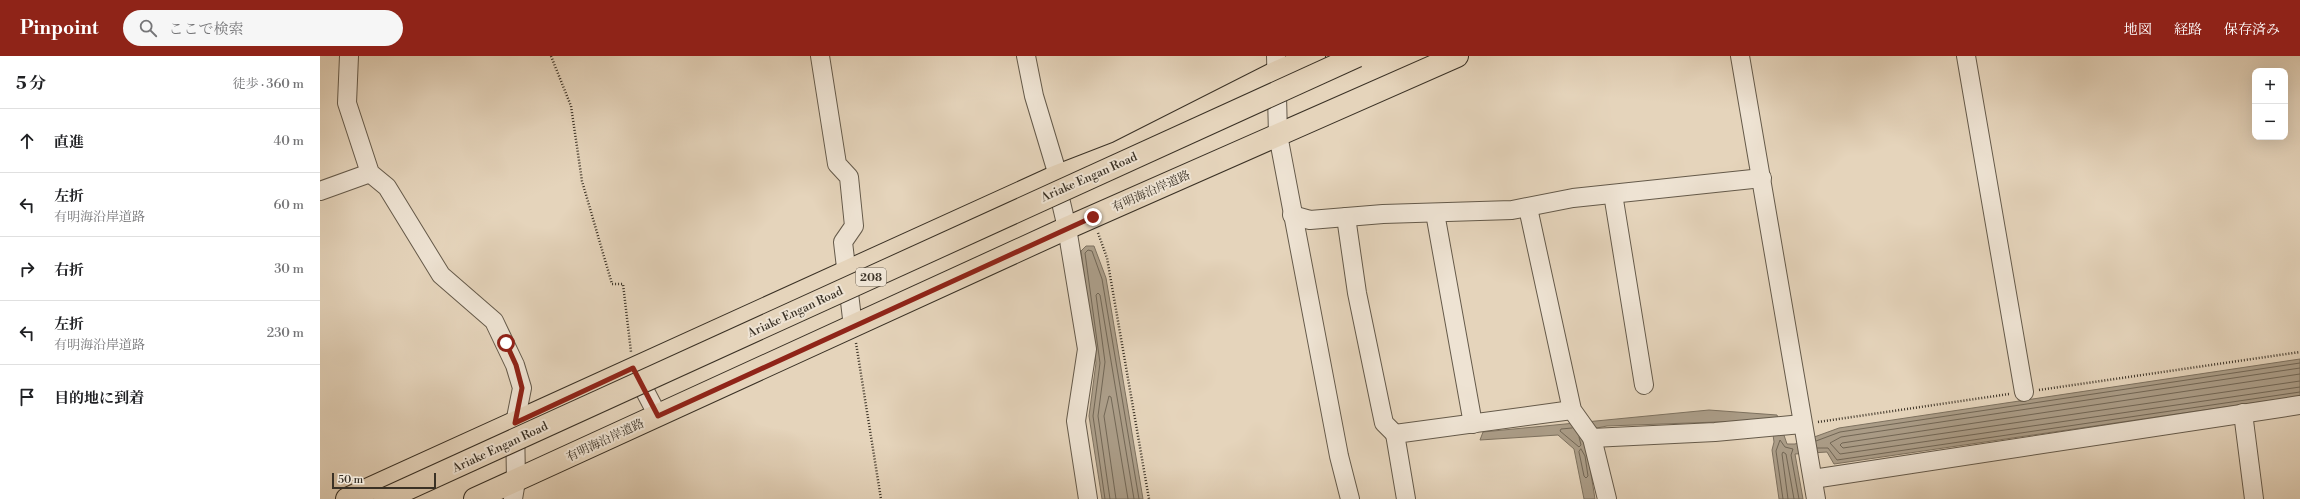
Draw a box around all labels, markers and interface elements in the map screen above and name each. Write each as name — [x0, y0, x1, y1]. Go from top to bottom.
search box — [123, 10, 403, 46]
text: Pinpoint — [20, 16, 99, 40]
icon: search — [137, 17, 159, 39]
text: ここで検索 — [169, 20, 244, 39]
text: 地図 — [2124, 21, 2152, 39]
text: 経路 — [2174, 21, 2202, 39]
text: 保存済み — [2224, 21, 2280, 39]
map controls — [2252, 68, 2288, 140]
button: + — [2252, 68, 2288, 104]
text: 5 分 — [16, 73, 46, 95]
text: 徒歩 · 360 m — [233, 76, 304, 92]
button: − — [2252, 104, 2288, 140]
icon: ahead — [16, 130, 38, 152]
text: 直進 — [54, 133, 84, 152]
text: 40 m — [274, 133, 304, 149]
street label: Ariake Engan Road — [1038, 149, 1140, 206]
street label: 有明海沿岸道路 — [1110, 168, 1193, 215]
text: 左折 — [54, 187, 84, 206]
icon: left — [16, 194, 38, 216]
text: 60 m — [273, 197, 304, 213]
route end — [1084, 208, 1102, 226]
text: 有明海沿岸道路 — [54, 209, 145, 225]
icon: right — [16, 258, 38, 280]
text: 右折 — [54, 261, 84, 280]
text: 30 m — [274, 261, 304, 277]
road number: 208 — [856, 268, 886, 286]
street label: Ariake Engan Road — [744, 284, 845, 342]
text: 左折 — [54, 315, 84, 334]
icon: left — [16, 322, 38, 344]
text: 230 m — [267, 325, 304, 341]
route start — [497, 334, 515, 352]
text: 有明海沿岸道路 — [54, 337, 145, 353]
icon: arrive — [16, 386, 38, 408]
text: 目的地に到着 — [54, 389, 144, 408]
street label: 有明海沿岸道路 — [564, 416, 646, 465]
street label: Ariake Engan Road — [449, 419, 550, 477]
scale bar — [332, 471, 436, 490]
text: 50 m — [338, 473, 363, 487]

